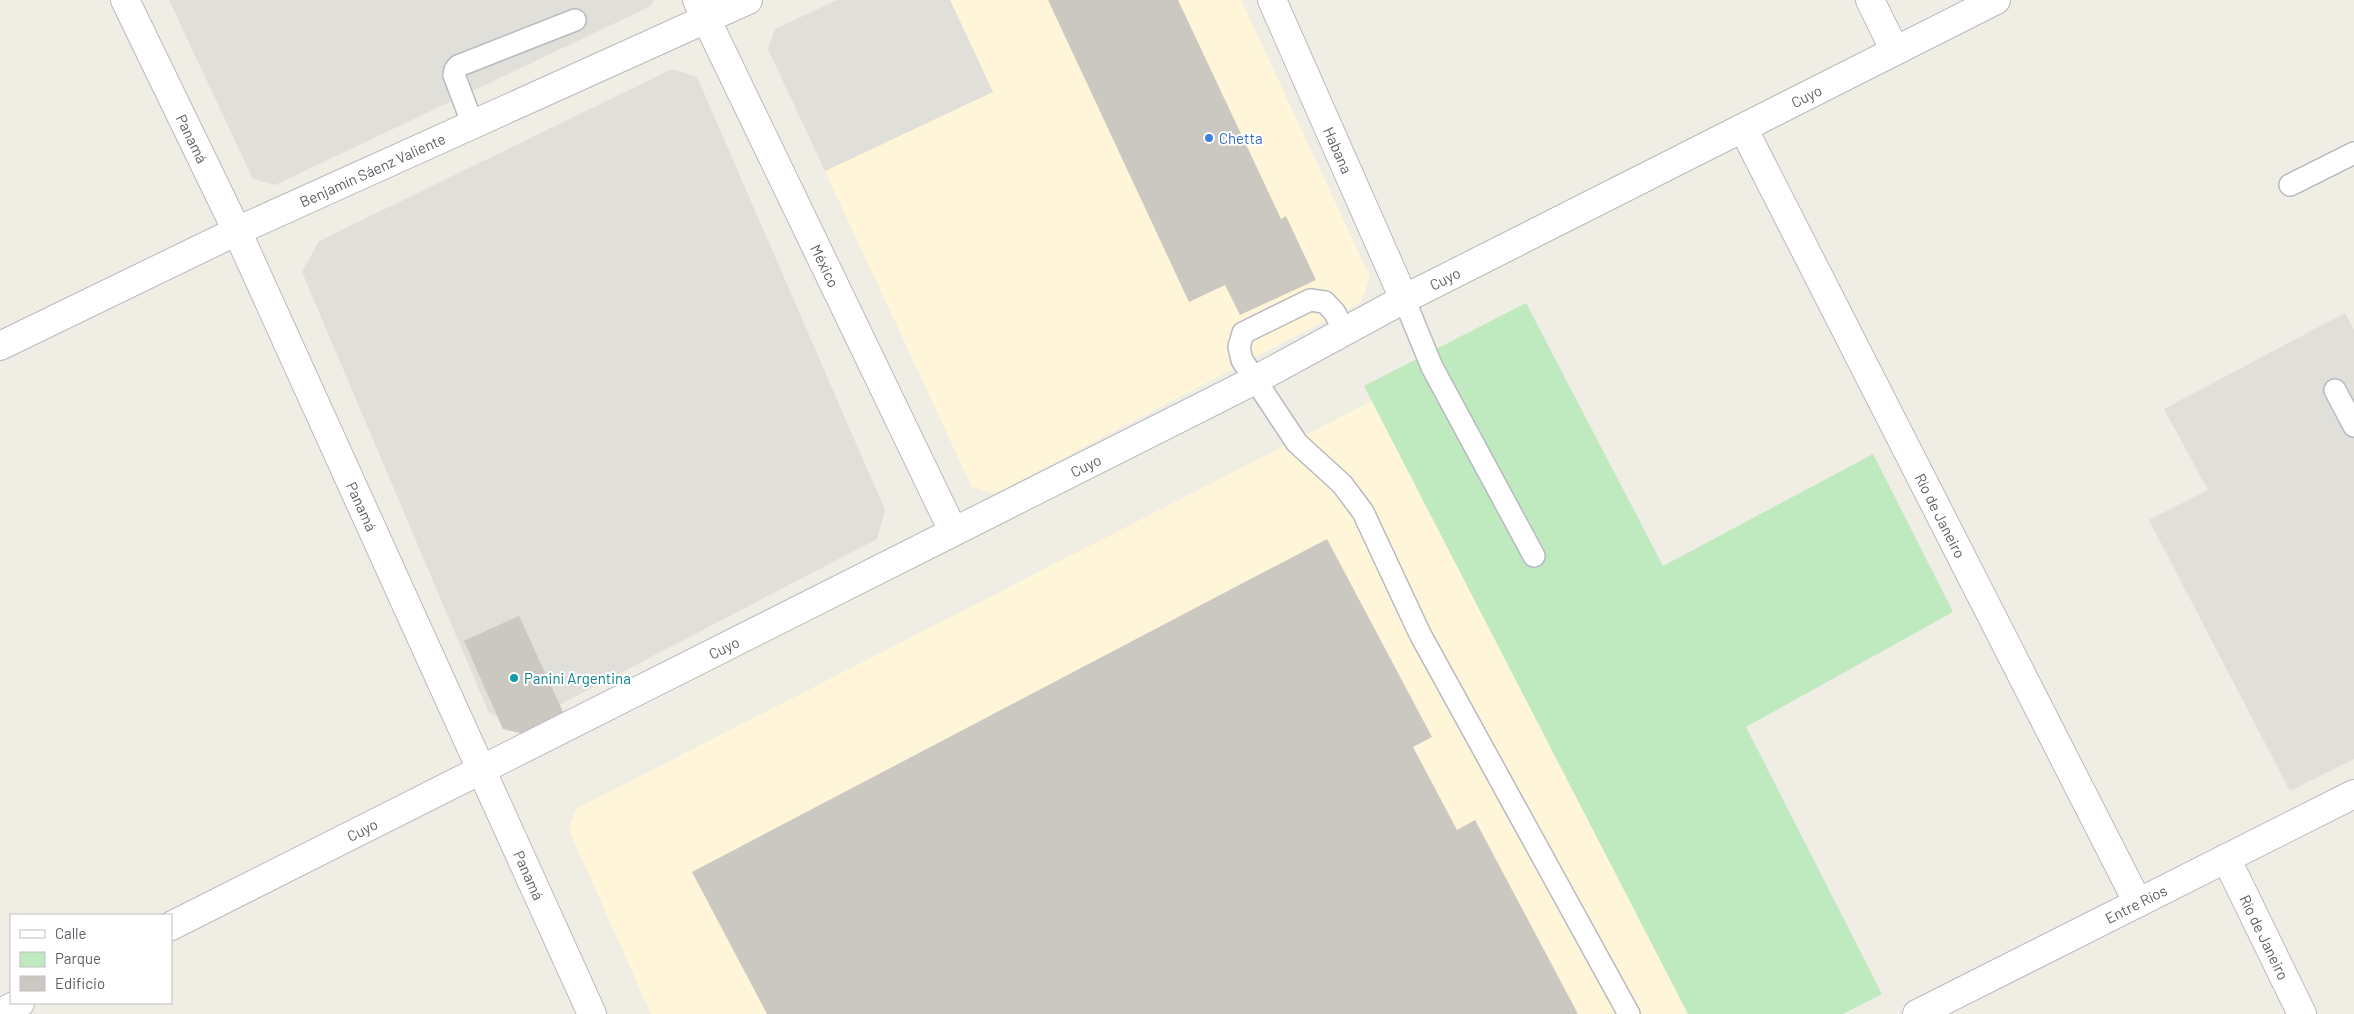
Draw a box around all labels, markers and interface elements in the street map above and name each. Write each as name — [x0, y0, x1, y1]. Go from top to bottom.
street label: Cuyo — [1788, 81, 1825, 111]
street label: Panamá — [173, 111, 212, 166]
street label: Habana — [1320, 124, 1356, 176]
street label: Benjamín Sáenz Valiente — [297, 129, 448, 211]
place label: Chetta — [1219, 129, 1263, 147]
marker: Chetta — [1203, 132, 1215, 144]
street label: México — [807, 241, 843, 290]
street label: Cuyo — [1426, 263, 1463, 294]
street label: Cuyo — [1067, 450, 1104, 481]
street label: Río de Janeiro — [1912, 470, 1970, 561]
street label: Panamá — [343, 479, 381, 534]
street label: Cuyo — [705, 632, 742, 663]
place label: Panini Argentina — [524, 669, 631, 687]
marker: Panini Argentina — [508, 672, 520, 684]
street label: Cuyo — [344, 814, 380, 845]
street label: Panamá — [510, 848, 548, 903]
street label: Entre Ríos — [2102, 881, 2170, 927]
street label: Río de Janeiro — [2236, 892, 2293, 983]
legend — [10, 914, 172, 1004]
text: Calle — [55, 924, 87, 942]
text: Parque — [55, 949, 101, 967]
text: Edificio — [55, 974, 105, 992]

